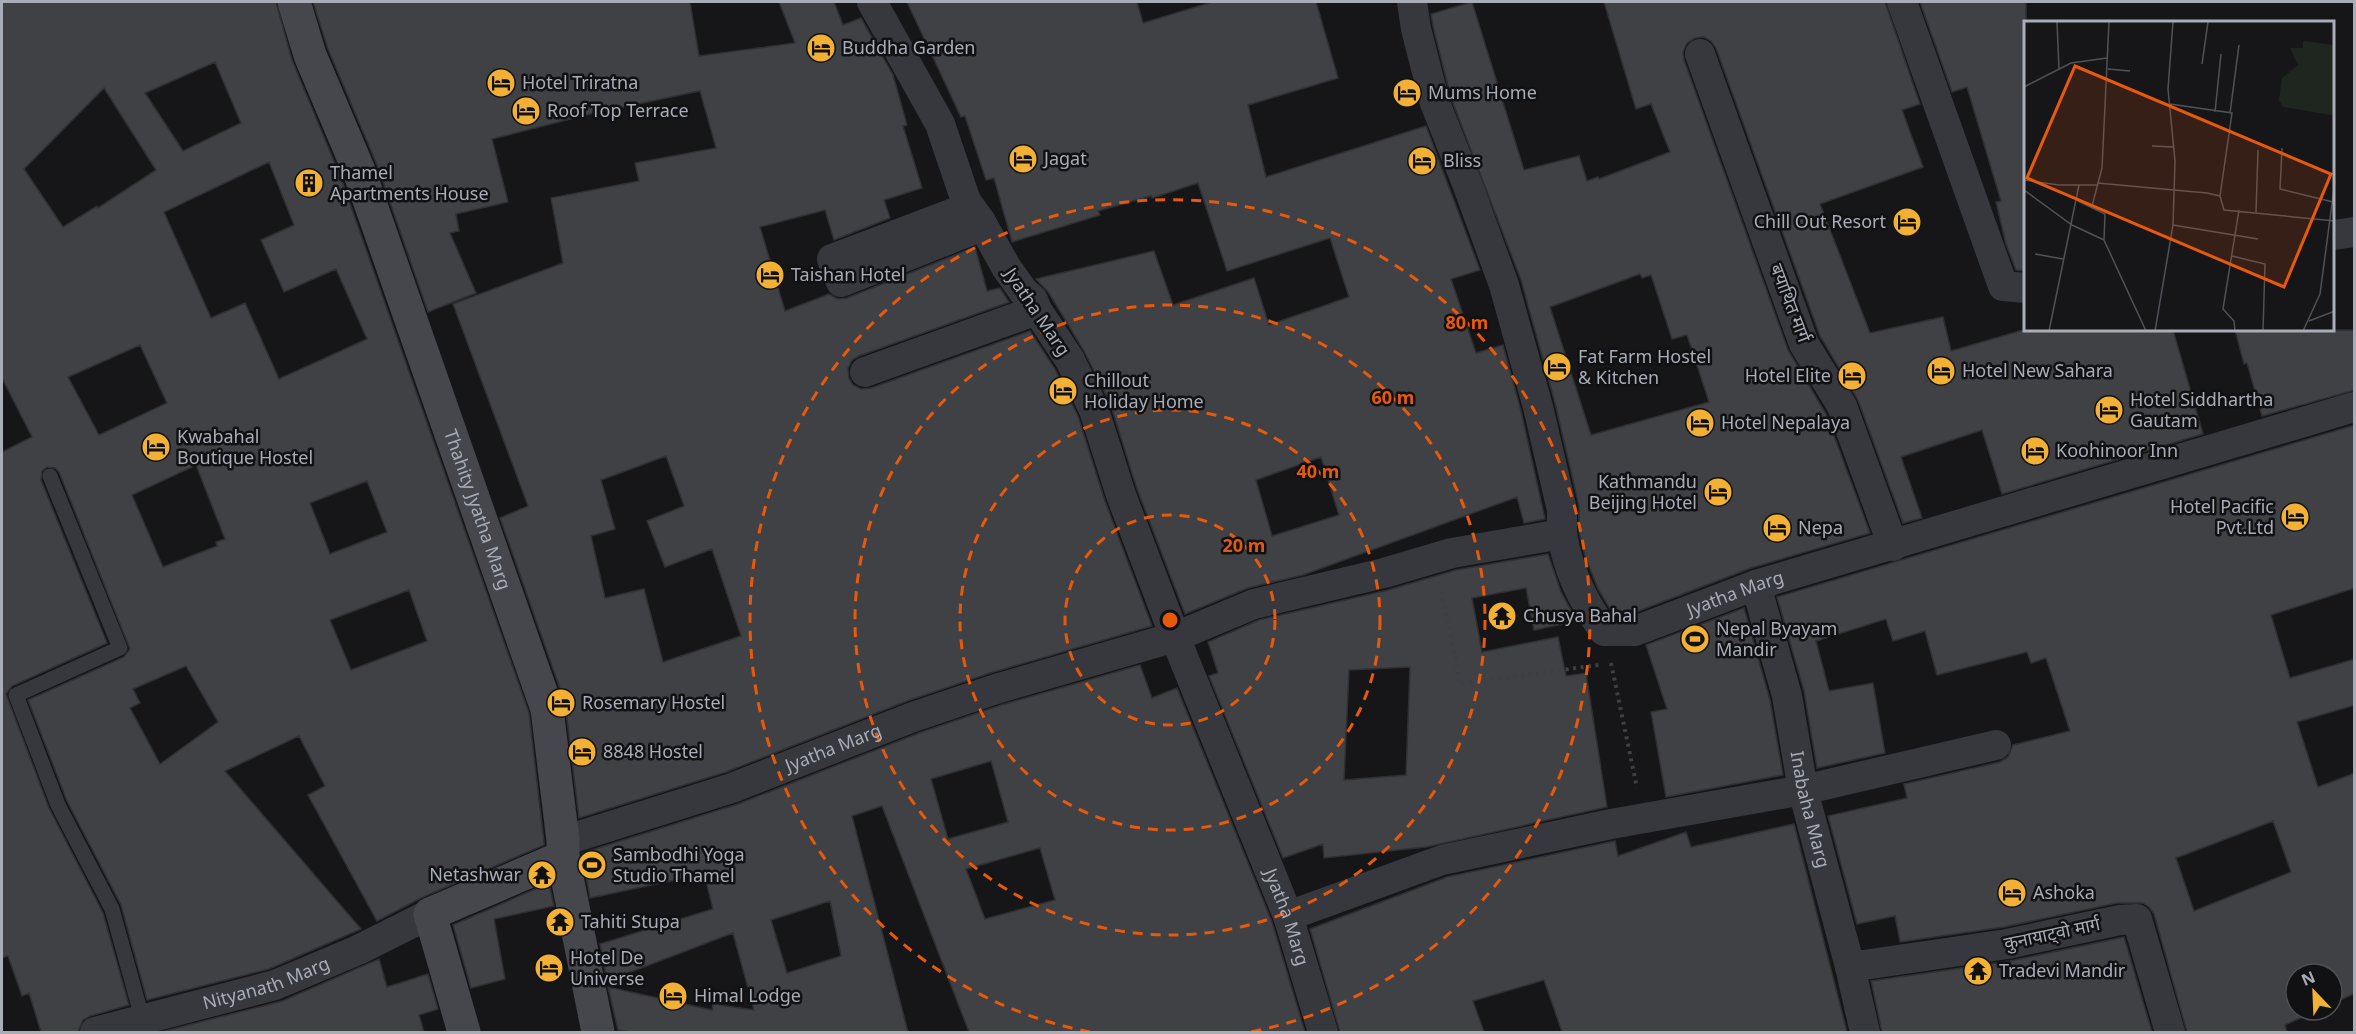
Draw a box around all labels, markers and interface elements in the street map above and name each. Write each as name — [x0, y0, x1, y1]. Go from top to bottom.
inset map — [2024, 21, 2335, 332]
hotel icon: Buddha Garden — [805, 32, 837, 64]
place label: Buddha Garden — [842, 35, 976, 59]
hotel icon: Hotel Triratna — [485, 67, 517, 99]
place label: Hotel Triratna — [522, 70, 638, 94]
hotel icon: Mums Home — [1391, 77, 1423, 109]
place label: Mums Home — [1428, 80, 1537, 104]
hotel icon: Roof Top Terrace — [510, 95, 542, 127]
place label: Roof Top Terrace — [547, 98, 689, 122]
hotel icon: Jagat — [1007, 143, 1039, 175]
hotel icon: Bliss — [1406, 145, 1438, 177]
place label: Jagat — [1042, 146, 1087, 170]
place label: Bliss — [1443, 148, 1481, 172]
place label: Thamel Apartments House — [330, 160, 489, 205]
building icon: Thamel Apartments House — [293, 167, 325, 199]
hotel icon: Chill Out Resort — [1891, 206, 1923, 238]
place label: Chill Out Resort — [1754, 209, 1886, 233]
hotel icon: Taishan Hotel — [754, 259, 786, 291]
street label: बयाथित मार्ग — [1765, 260, 1817, 346]
street label: Jyatha Marg — [998, 261, 1076, 360]
place label: Taishan Hotel — [791, 262, 905, 286]
text: 80 m — [1446, 310, 1488, 334]
place label: Fat Farm Hostel & Kitchen — [1578, 344, 1711, 389]
hotel icon: Fat Farm Hostel & Kitchen — [1541, 351, 1573, 383]
hotel icon: Hotel New Sahara — [1925, 355, 1957, 387]
place label: Hotel New Sahara — [1962, 358, 2113, 382]
hotel icon: Hotel Elite — [1836, 360, 1868, 392]
place label: Hotel Elite — [1745, 363, 1831, 387]
place label: Chillout Holiday Home — [1084, 368, 1204, 413]
hotel icon: Chillout Holiday Home — [1047, 375, 1079, 407]
text: 60 m — [1372, 385, 1414, 409]
place label: Hotel Siddhartha Gautam — [2130, 387, 2273, 432]
hotel icon: Hotel Siddhartha Gautam — [2093, 394, 2125, 426]
hotel icon: Hotel Nepalaya — [1684, 407, 1716, 439]
place label: Hotel Nepalaya — [1721, 410, 1850, 434]
place label: Kwabahal Boutique Hostel — [177, 424, 313, 469]
street label: Thahity Jyatha Marg — [439, 426, 517, 593]
hotel icon: Kwabahal Boutique Hostel — [140, 431, 172, 463]
hotel icon: Koohinoor Inn — [2019, 435, 2051, 467]
place label: Koohinoor Inn — [2056, 438, 2178, 462]
text: 40 m — [1297, 459, 1339, 483]
place label: Kathmandu Beijing Hotel — [1589, 469, 1697, 514]
hotel icon: Kathmandu Beijing Hotel — [1702, 476, 1734, 508]
place label: Hotel Pacific Pvt.Ltd — [2170, 494, 2274, 539]
hotel icon: Hotel Pacific Pvt.Ltd — [2279, 501, 2311, 533]
hotel icon: Nepa — [1761, 512, 1793, 544]
place label: Nepa — [1798, 515, 1843, 539]
text: 20 m — [1223, 533, 1265, 557]
street label: Jyatha Marg — [1681, 564, 1786, 622]
temple icon: Chusya Bahal — [1486, 600, 1518, 632]
place label: Chusya Bahal — [1523, 603, 1637, 627]
centre of rings — [1160, 610, 1180, 630]
place label: Nepal Byayam Mandir — [1716, 616, 1837, 661]
sports icon: Nepal Byayam Mandir — [1679, 623, 1711, 655]
hotel icon: Rosemary Hostel — [545, 687, 577, 719]
place label: Rosemary Hostel — [582, 690, 725, 714]
street label: Jyatha Marg — [780, 718, 885, 778]
hotel icon: 8848 Hostel — [566, 736, 598, 768]
place label: 8848 Hostel — [603, 739, 703, 763]
street label: Inabaha Marg — [1786, 749, 1836, 870]
place label: Sambodhi Yoga Studio Thamel — [613, 842, 745, 887]
sports icon: Sambodhi Yoga Studio Thamel — [576, 849, 608, 881]
temple icon: Netashwar — [526, 859, 558, 891]
place label: Netashwar — [429, 862, 522, 886]
street label: Jyatha Marg — [1258, 863, 1315, 968]
hotel icon: Ashoka — [1996, 877, 2028, 909]
place label: Ashoka — [2033, 880, 2095, 904]
temple icon: Tahiti Stupa — [544, 906, 576, 938]
place label: Tahiti Stupa — [581, 909, 680, 933]
street label: कुनायाट्वो मार्ग — [2002, 911, 2103, 956]
place label: Hotel De Universe — [570, 945, 644, 990]
street label: Nityanath Marg — [200, 950, 333, 1014]
hotel icon: Hotel De Universe — [533, 952, 565, 984]
temple icon: Tradevi Mandir — [1962, 955, 1994, 987]
place label: Tradevi Mandir — [1999, 958, 2126, 982]
north arrow — [2284, 962, 2344, 1022]
text: N — [2298, 966, 2318, 991]
hotel icon: Himal Lodge — [657, 980, 689, 1012]
place label: Himal Lodge — [694, 983, 801, 1007]

